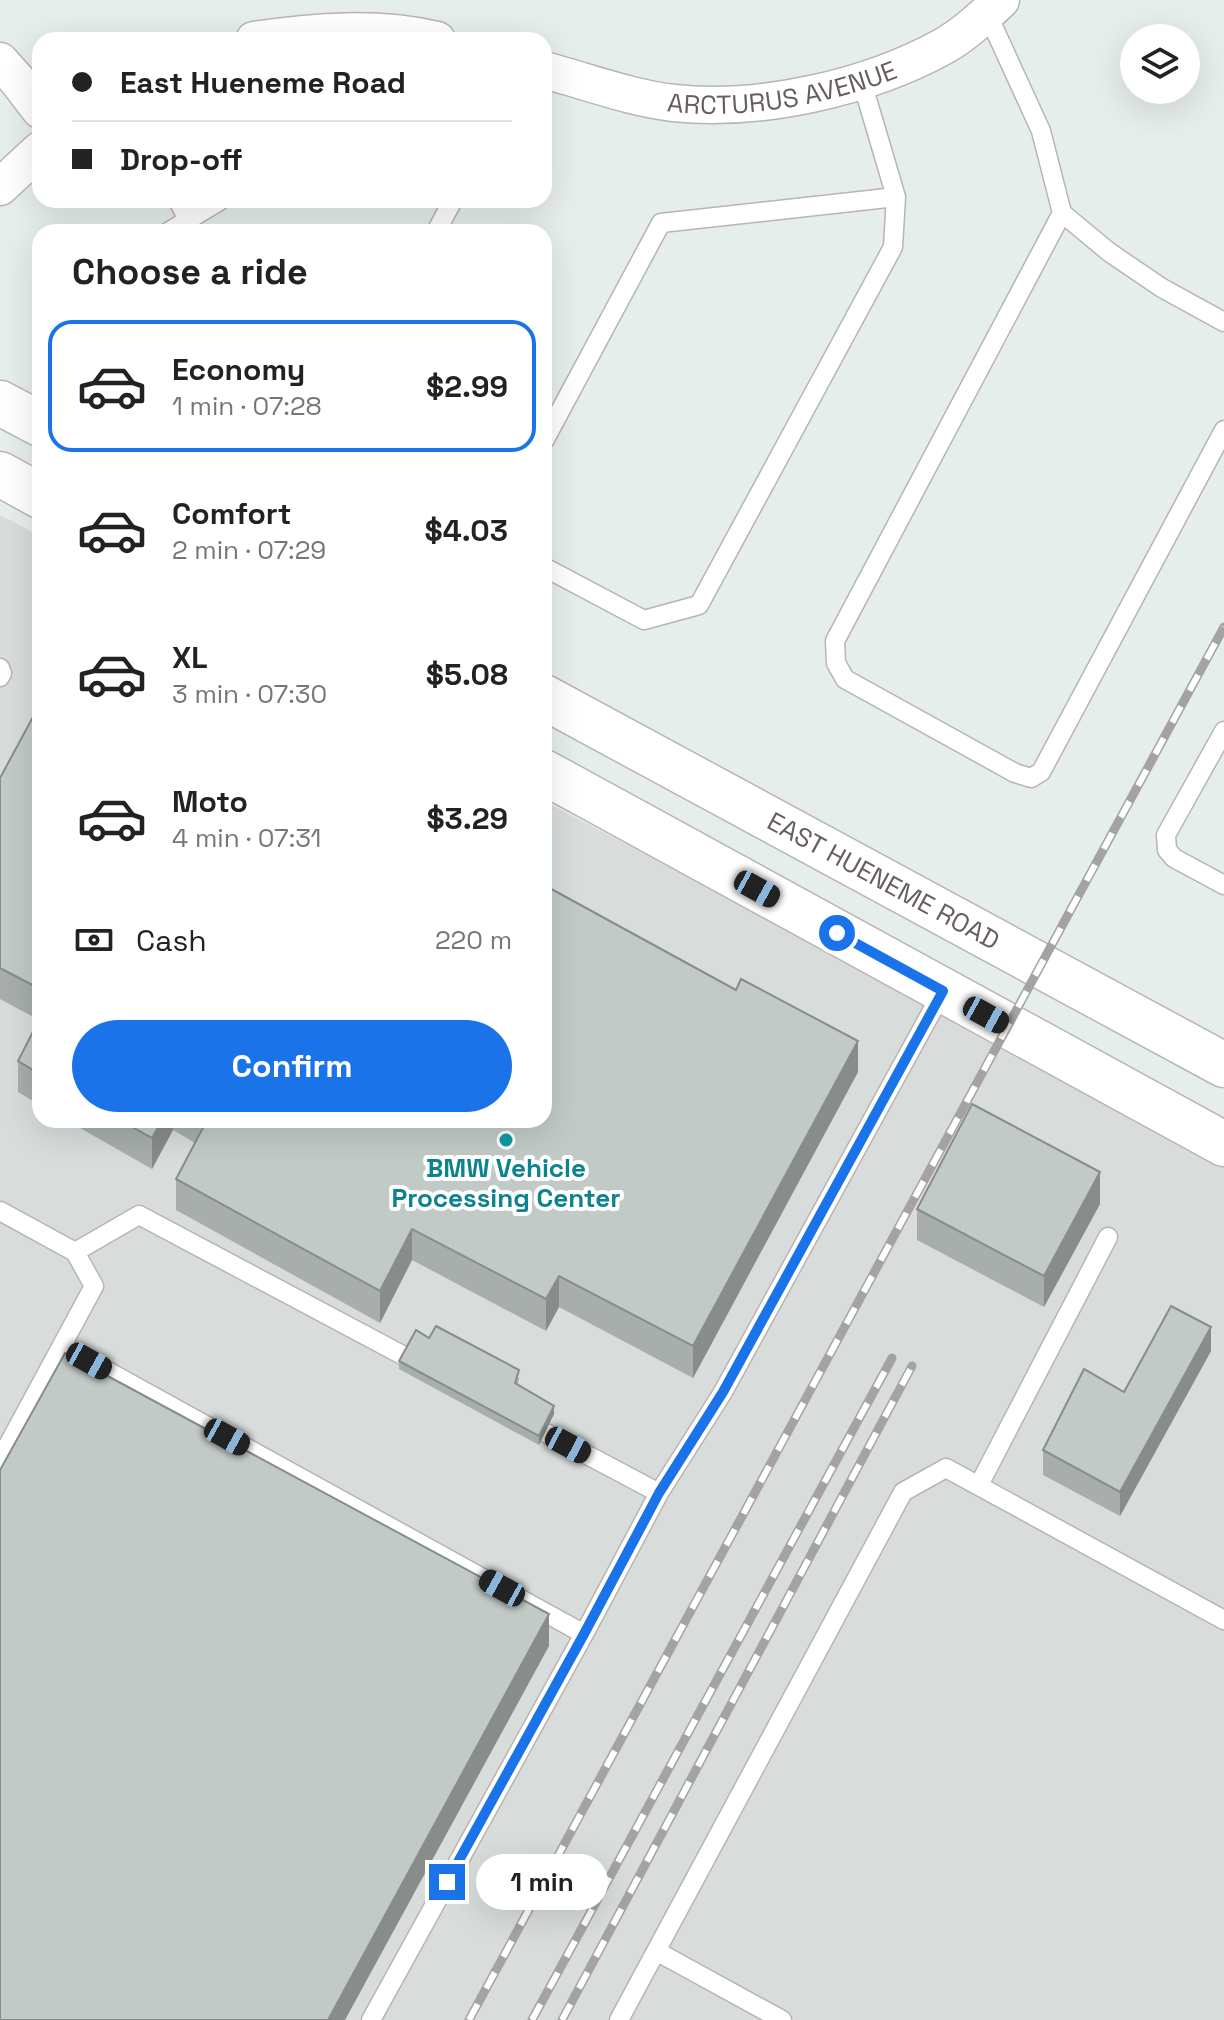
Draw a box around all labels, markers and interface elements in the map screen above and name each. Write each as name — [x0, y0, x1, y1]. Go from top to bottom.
map controls — [1120, 24, 1200, 104]
button: layers — [1120, 24, 1200, 104]
street label: ARCTURUS AVENUE — [666, 53, 902, 122]
text: East Hueneme Road — [120, 63, 406, 102]
text: Drop-off — [120, 140, 243, 179]
text: Choose a ride — [72, 249, 308, 295]
icon: car — [76, 350, 148, 422]
text: Economy — [172, 350, 305, 389]
text: $2.99 — [426, 367, 508, 406]
text: 1 min · 07:28 — [172, 389, 322, 423]
icon: car — [76, 494, 148, 566]
text: Comfort — [172, 494, 291, 533]
text: $4.03 — [424, 511, 508, 550]
text: 2 min · 07:29 — [172, 533, 326, 567]
icon: car — [76, 638, 148, 710]
text: XL — [172, 638, 208, 677]
text: $5.08 — [426, 655, 508, 694]
text: 3 min · 07:30 — [172, 677, 327, 711]
icon: car — [76, 782, 148, 854]
text: Moto — [172, 782, 248, 821]
text: $3.29 — [426, 799, 508, 838]
street label: EAST HUENEME ROAD — [761, 804, 1006, 957]
text: 4 min · 07:31 — [172, 821, 321, 855]
car — [730, 867, 784, 911]
route start — [819, 915, 855, 951]
icon: cash — [72, 918, 116, 962]
text: Cash — [136, 921, 207, 960]
text: 220 m — [435, 923, 512, 957]
car — [959, 993, 1013, 1037]
button: Confirm — [72, 1020, 512, 1112]
marker: BMW Vehicle Processing Center — [497, 1131, 515, 1149]
place label: BMW Vehicle Processing Center — [391, 1151, 621, 1215]
car — [62, 1339, 116, 1383]
car — [200, 1415, 254, 1459]
car — [541, 1423, 595, 1467]
car — [475, 1566, 529, 1610]
callout: 1 min — [475, 1854, 607, 1910]
route end — [429, 1864, 465, 1900]
text: 1 min — [510, 1865, 574, 1899]

